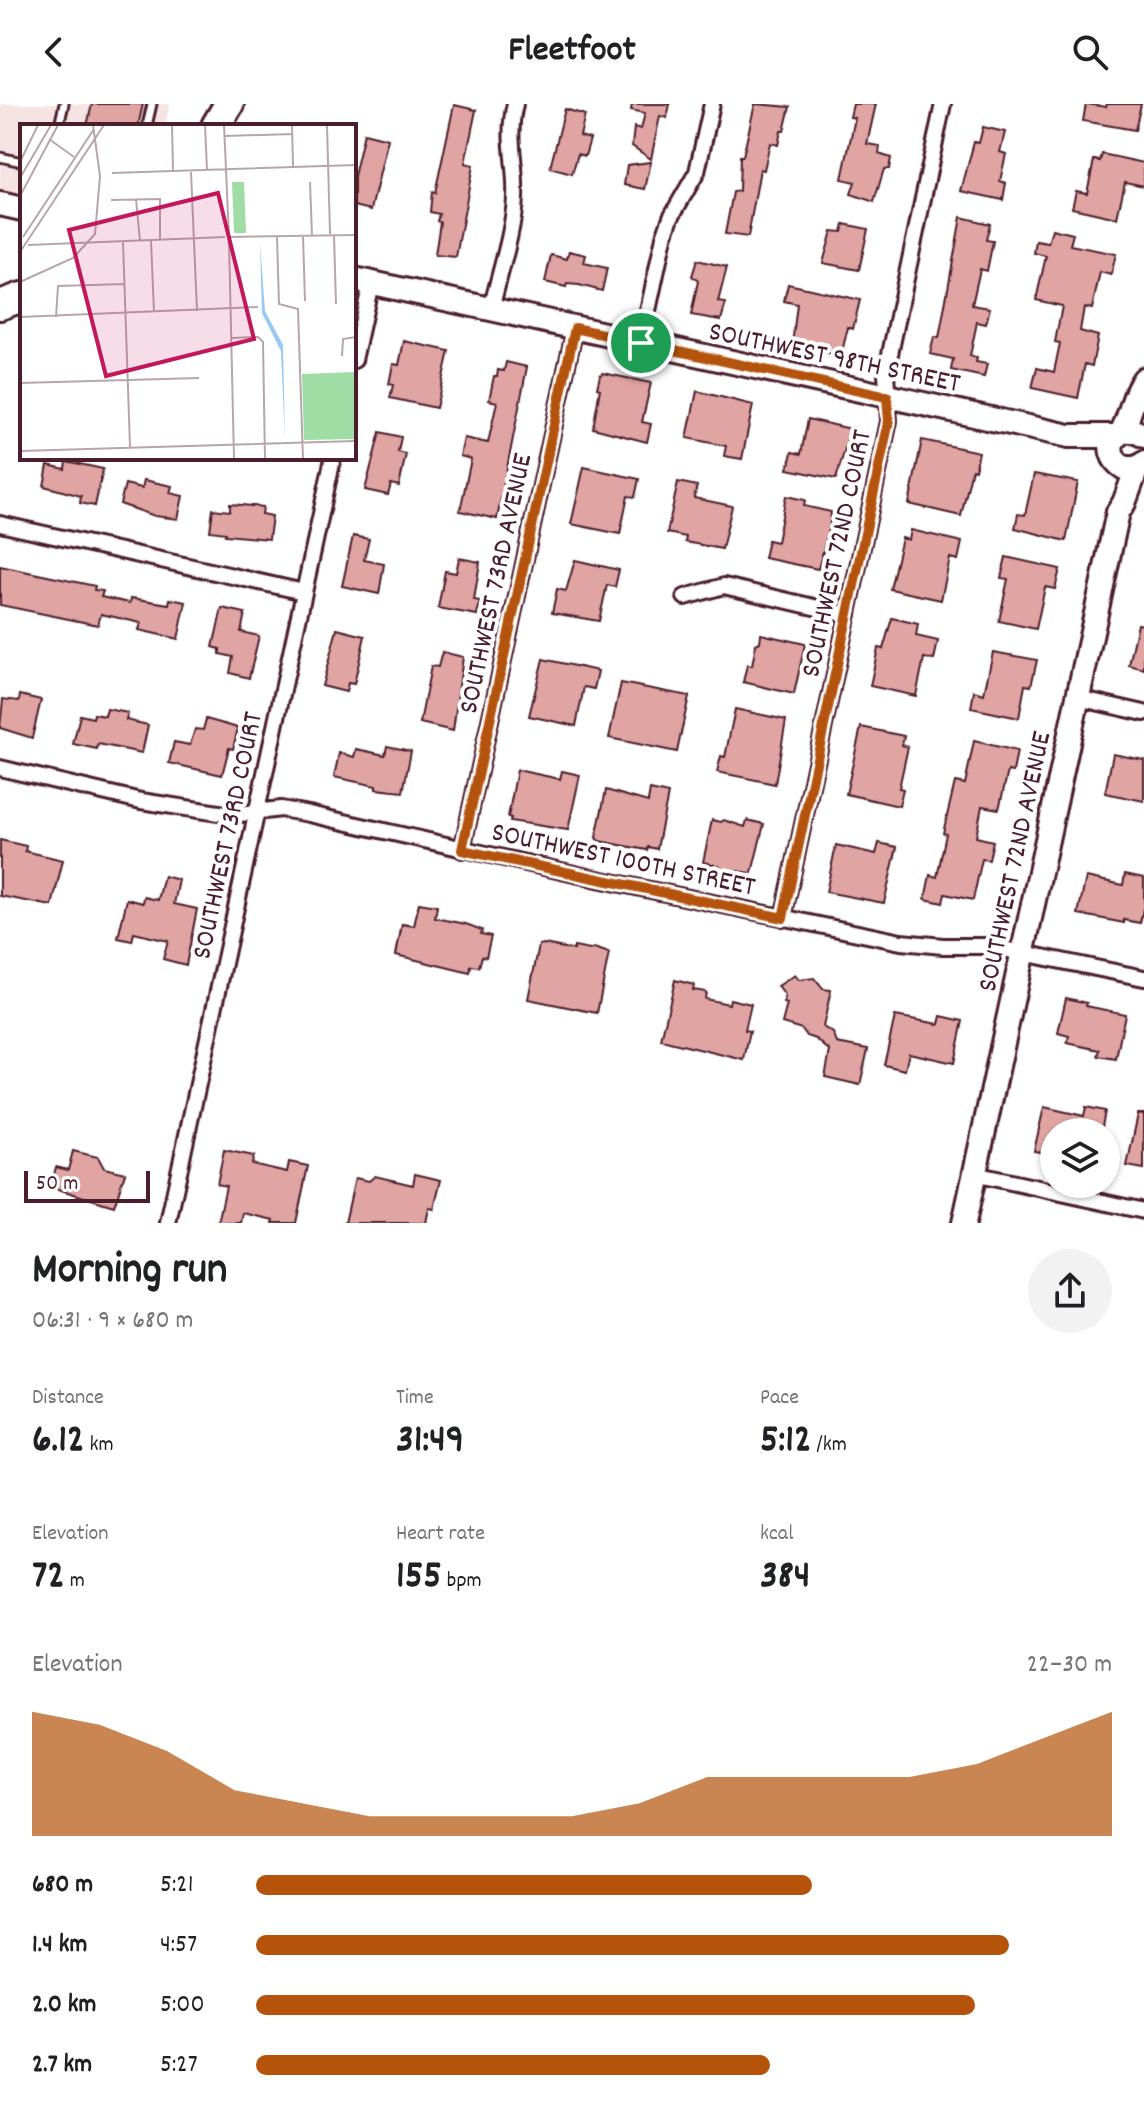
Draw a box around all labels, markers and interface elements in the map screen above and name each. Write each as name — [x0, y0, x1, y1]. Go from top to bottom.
text: Fleetfoot — [508, 26, 636, 78]
icon: back — [32, 30, 76, 74]
icon: search — [1068, 30, 1112, 74]
inset map — [20, 124, 356, 460]
pin — [607, 309, 675, 377]
street label: SOUTHWEST 98TH STREET — [705, 314, 963, 406]
icon: arrive — [619, 321, 663, 365]
street label: SOUTHWEST 72ND COURT — [793, 427, 885, 681]
street label: SOUTHWEST 73RD AVENUE — [451, 450, 545, 718]
street label: SOUTHWEST 73RD COURT — [184, 709, 276, 963]
street label: SOUTHWEST 72ND AVENUE — [970, 728, 1064, 996]
street label: SOUTHWEST 100TH STREET — [487, 814, 758, 909]
map controls — [1040, 1118, 1120, 1198]
button: layers — [1040, 1118, 1120, 1198]
scale bar — [24, 1167, 150, 1203]
text: 50 m — [36, 1169, 78, 1200]
text: Morning run — [32, 1241, 227, 1304]
button: share — [1028, 1249, 1112, 1333]
text: 06:31 · 9 × 680 m — [32, 1303, 193, 1340]
text: Distance — [32, 1383, 104, 1414]
text: Time — [396, 1383, 434, 1414]
text: Pace — [760, 1383, 799, 1414]
text: 6.12 — [32, 1414, 84, 1471]
text: 31:49 — [396, 1414, 464, 1471]
text: 5:12 — [760, 1414, 811, 1471]
text: km — [84, 1430, 114, 1461]
text: /km — [811, 1430, 847, 1461]
text: Elevation — [32, 1519, 109, 1550]
text: Heart rate — [396, 1519, 485, 1550]
text: kcal — [760, 1519, 793, 1550]
text: 72 — [32, 1550, 65, 1607]
text: 155 — [396, 1550, 442, 1607]
text: 384 — [760, 1550, 810, 1607]
text: m — [65, 1566, 85, 1597]
text: bpm — [442, 1566, 482, 1597]
text: Elevation — [32, 1647, 122, 1684]
text: 22–30 m — [1027, 1647, 1112, 1684]
text: 680 m — [32, 1867, 93, 1904]
text: 5:21 — [160, 1867, 193, 1904]
text: 1.4 km — [32, 1927, 87, 1964]
text: 4:57 — [160, 1927, 197, 1964]
text: 2.0 km — [32, 1987, 96, 2024]
text: 5:00 — [160, 1987, 205, 2024]
text: 2.7 km — [32, 2047, 92, 2084]
text: 5:27 — [160, 2047, 198, 2084]

